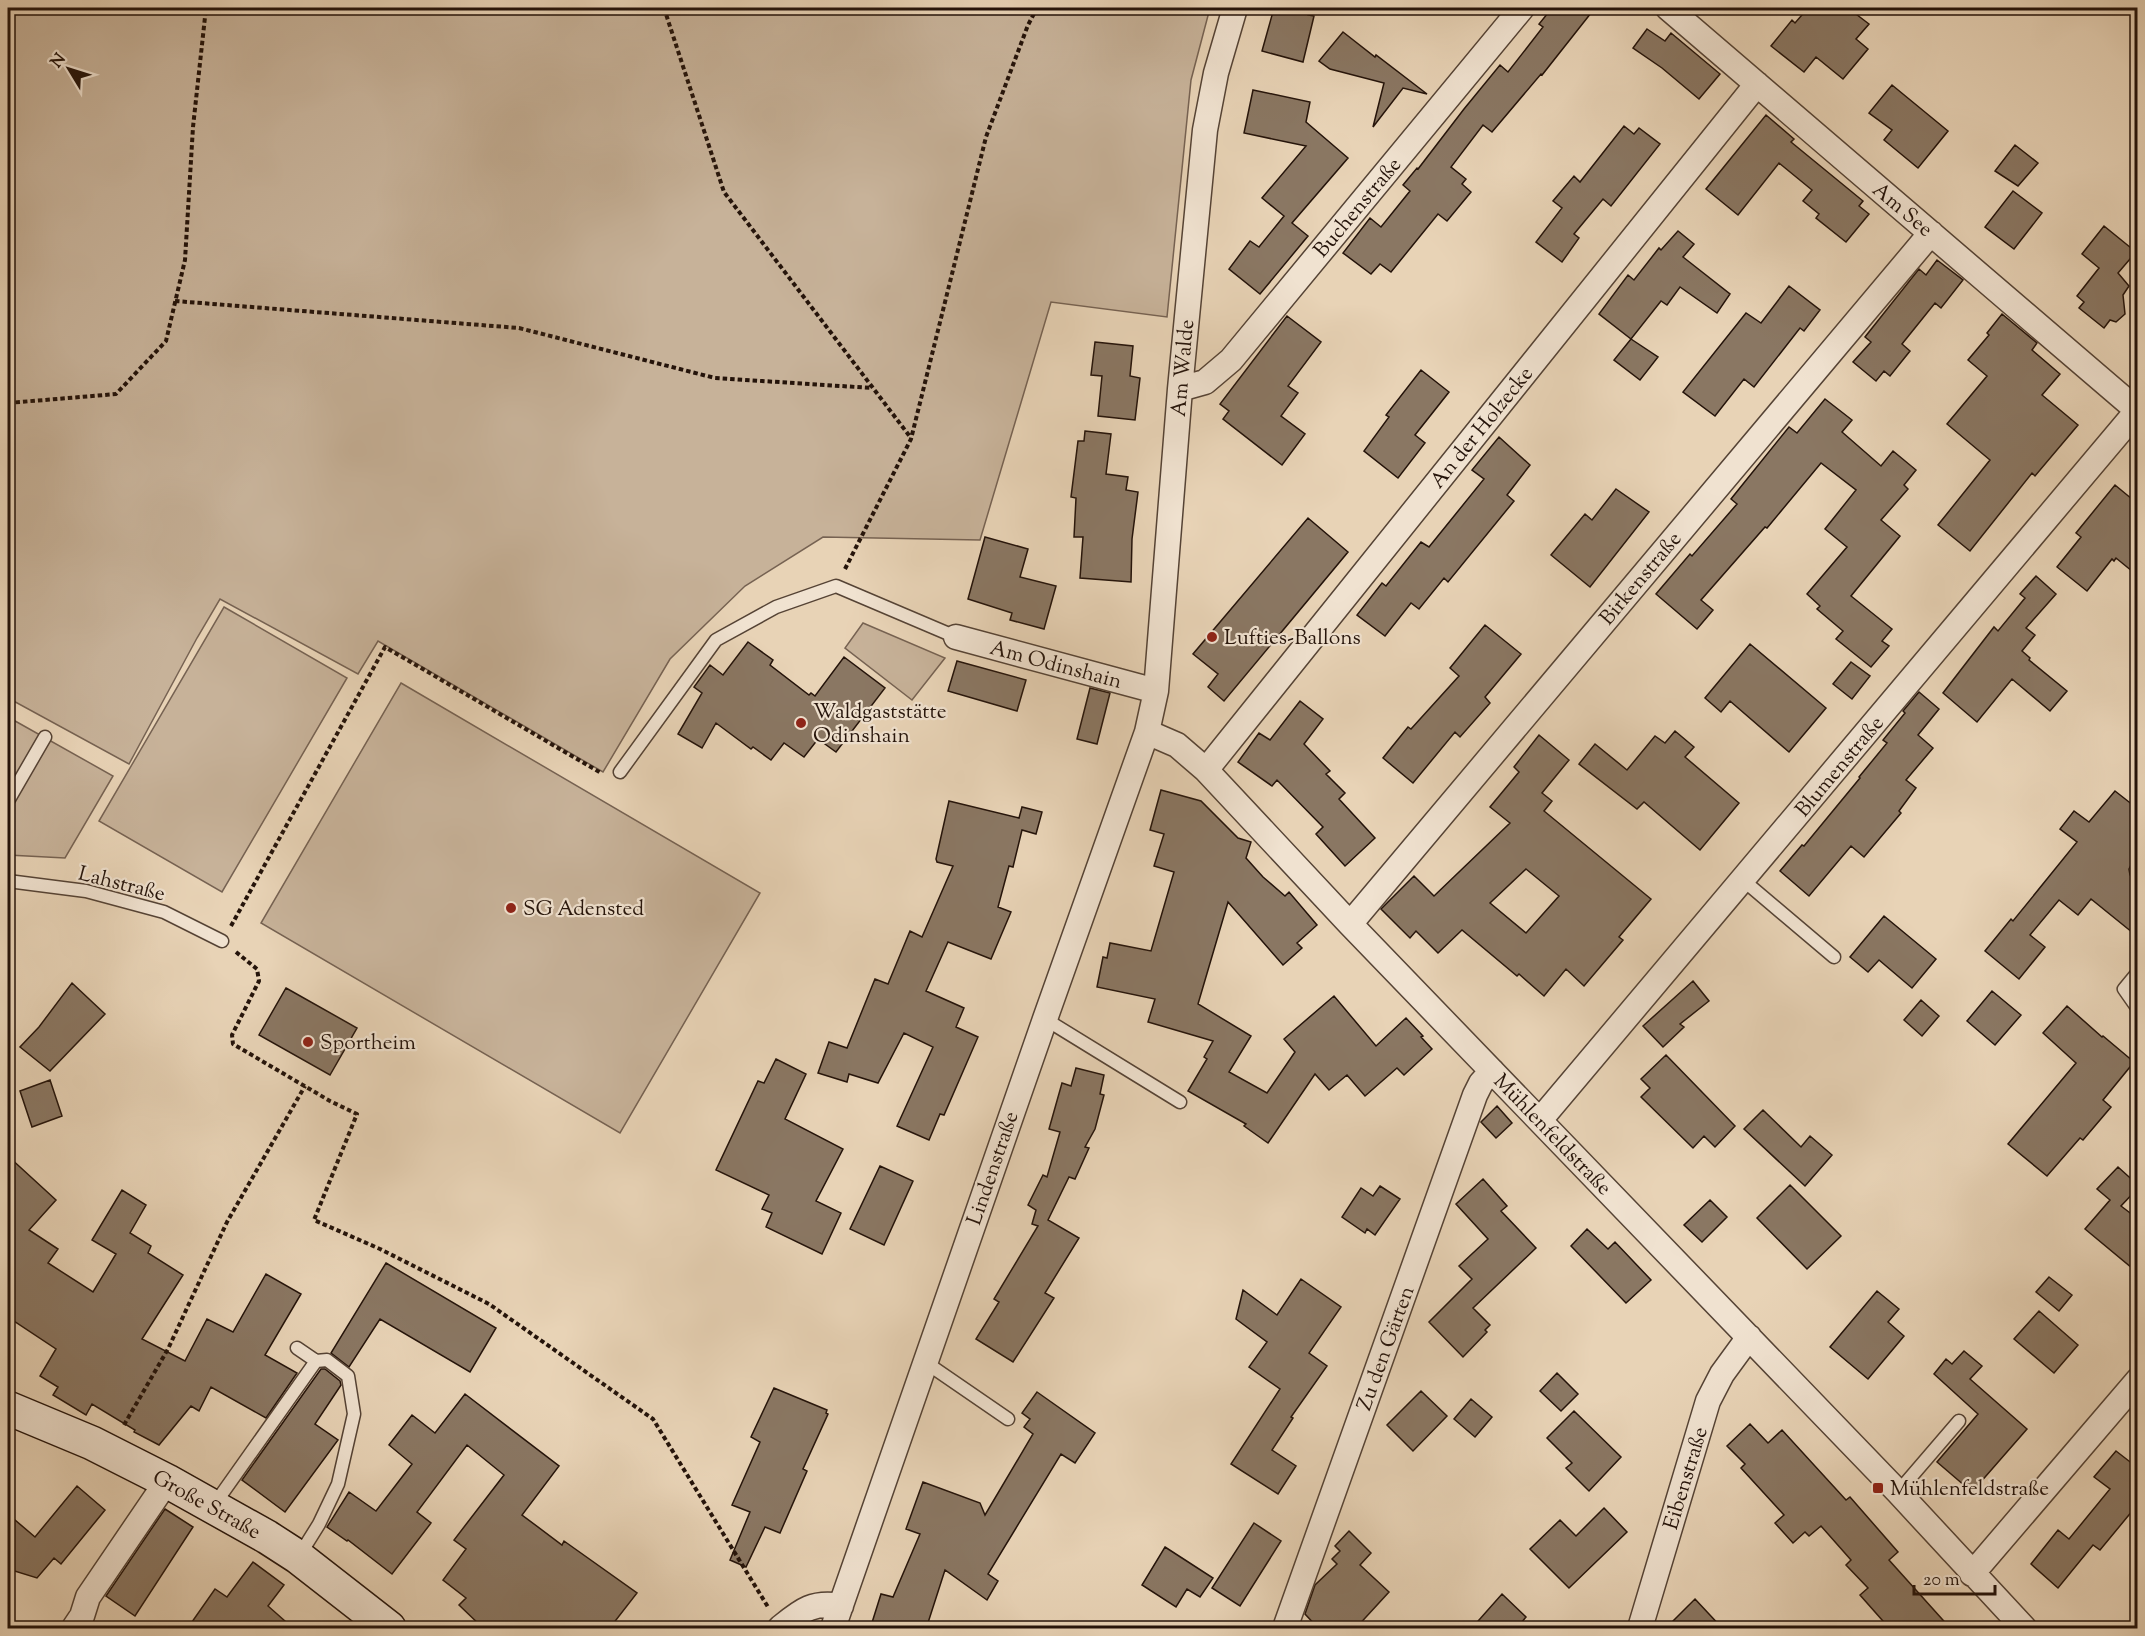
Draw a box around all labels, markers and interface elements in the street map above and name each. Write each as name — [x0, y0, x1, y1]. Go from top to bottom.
north arrow — [39, 39, 99, 99]
text: N — [46, 49, 72, 73]
street label: Buchenstraße — [1308, 152, 1410, 265]
street label: Am See — [1865, 176, 1939, 245]
street label: Am Walde — [1165, 318, 1203, 418]
street label: An der Holzecke — [1424, 361, 1541, 496]
street label: Birkenstraße — [1593, 526, 1690, 633]
place label: Lufties-Ballons — [1224, 624, 1361, 654]
marker: Lufties-Ballons — [1205, 630, 1219, 644]
street label: Am Odinshain — [986, 634, 1125, 698]
place label: Waldgaststätte Odinshain — [813, 698, 947, 752]
street label: Blumenstraße — [1789, 710, 1892, 824]
marker: Waldgaststätte Odinshain — [794, 716, 808, 730]
street label: Lahstraße — [75, 860, 168, 910]
place label: SG Adensted — [523, 895, 644, 925]
marker: SG Adensted — [504, 901, 518, 915]
place label: Sportheim — [320, 1029, 416, 1059]
marker: Sportheim — [301, 1035, 315, 1049]
street label: Mühlenfeldstraße — [1486, 1068, 1618, 1203]
street label: Lindenstraße — [960, 1108, 1027, 1230]
street label: Zu den Gärten — [1350, 1282, 1423, 1415]
street label: Eibenstraße — [1657, 1424, 1717, 1534]
street label: Große Straße — [146, 1464, 266, 1548]
place label: Mühlenfeldstraße — [1890, 1475, 2049, 1505]
marker: Mühlenfeldstraße — [1871, 1481, 1885, 1495]
scale bar — [1914, 1558, 1995, 1596]
text: 20 m — [1923, 1568, 1960, 1594]

